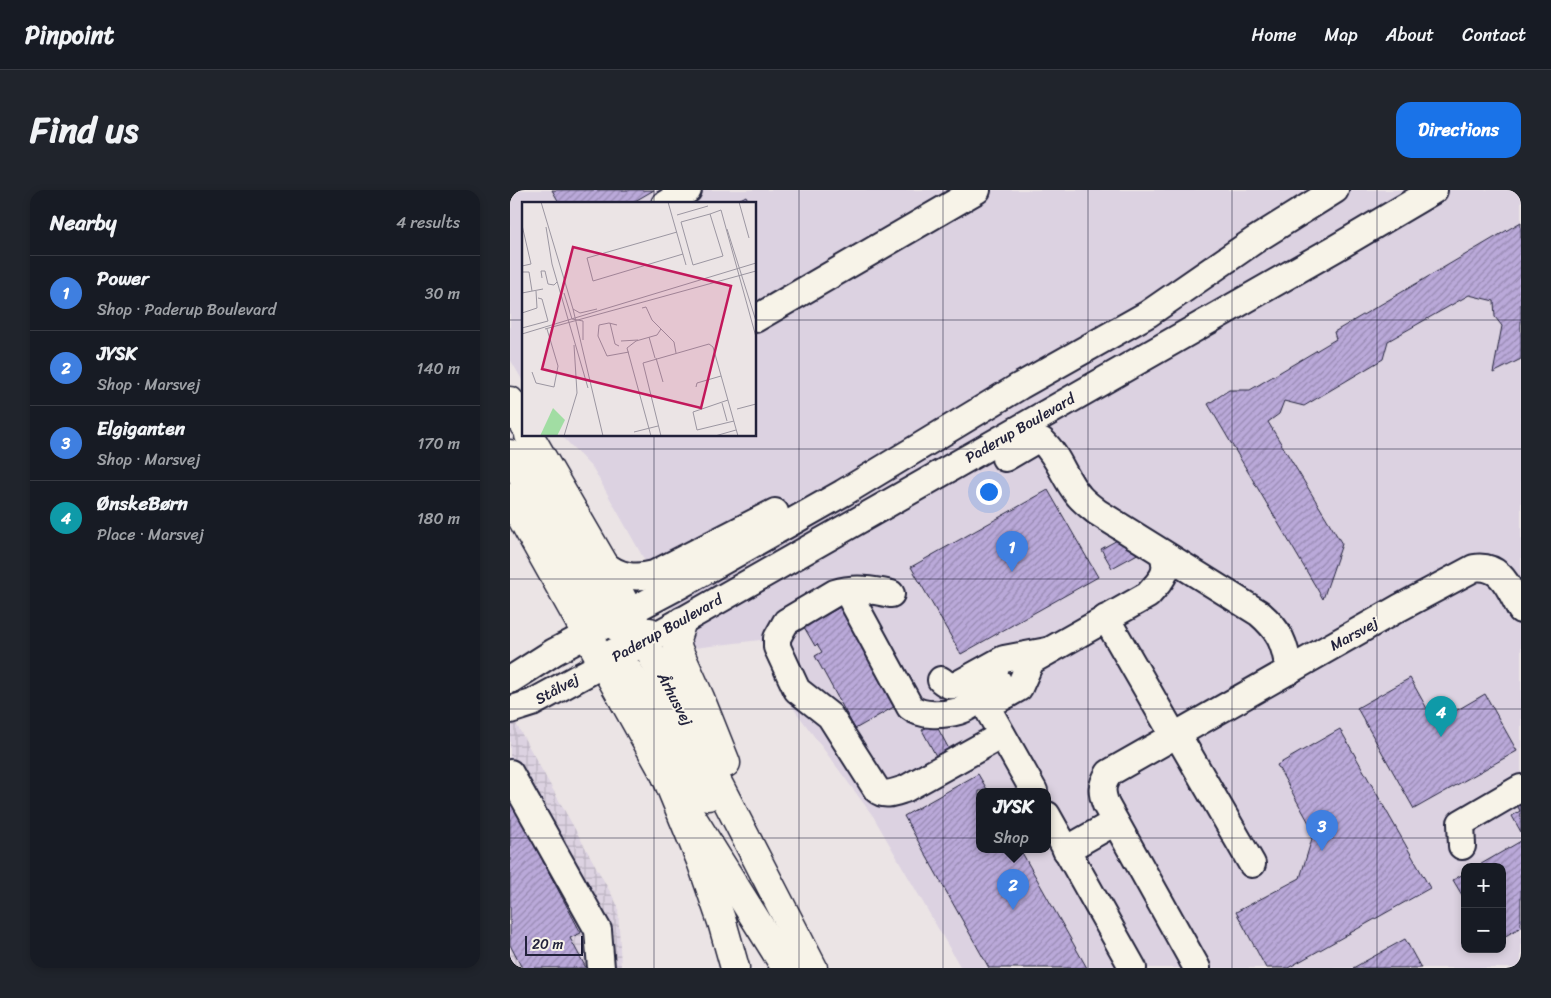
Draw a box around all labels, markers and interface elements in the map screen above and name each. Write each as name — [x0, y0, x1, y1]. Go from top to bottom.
text: Pinpoint — [25, 14, 114, 56]
text: Home — [1252, 19, 1297, 51]
text: Map — [1325, 19, 1358, 51]
text: About — [1386, 19, 1434, 51]
text: Contact — [1462, 19, 1526, 51]
text: Find us — [30, 99, 138, 161]
button: Directions — [1396, 102, 1521, 158]
inset map — [522, 202, 756, 436]
text: Nearby — [50, 204, 116, 242]
text: 4 results — [396, 208, 460, 237]
text: Power — [97, 262, 149, 295]
text: 1 — [63, 279, 69, 308]
text: 30 m — [425, 279, 460, 308]
text: Shop · Paderup Boulevard — [97, 295, 276, 324]
text: JYSK — [97, 337, 137, 370]
text: 2 — [61, 354, 71, 383]
text: 140 m — [417, 354, 460, 383]
text: Shop · Marsvej — [97, 370, 201, 399]
street label: Paderup Boulevard — [960, 385, 1081, 470]
text: Elgiganten — [97, 412, 185, 445]
text: 3 — [62, 429, 70, 458]
text: 170 m — [417, 429, 460, 458]
text: Shop · Marsvej — [97, 445, 201, 474]
your location — [976, 479, 1002, 505]
text: ØnskeBørn — [97, 487, 188, 520]
text: 4 — [61, 504, 71, 533]
text: 180 m — [417, 504, 460, 533]
text: Place · Marsvej — [97, 520, 204, 549]
pin: 1 — [996, 531, 1028, 572]
street label: Paderup Boulevard — [607, 586, 728, 669]
street label: Marsvej — [1325, 610, 1383, 658]
street label: Stålvej — [530, 666, 584, 712]
street label: Århusvej — [650, 667, 700, 731]
pin: 4 — [1425, 696, 1457, 737]
popup — [976, 788, 1051, 853]
text: JYSK — [994, 790, 1033, 823]
pin: 3 — [1306, 810, 1338, 851]
text: Shop — [994, 823, 1029, 852]
map controls — [1461, 863, 1506, 953]
button: + — [1461, 863, 1506, 908]
pin: 2 — [997, 869, 1029, 910]
button: − — [1461, 908, 1506, 953]
text: 20 m — [532, 932, 563, 957]
scale bar — [525, 933, 582, 956]

